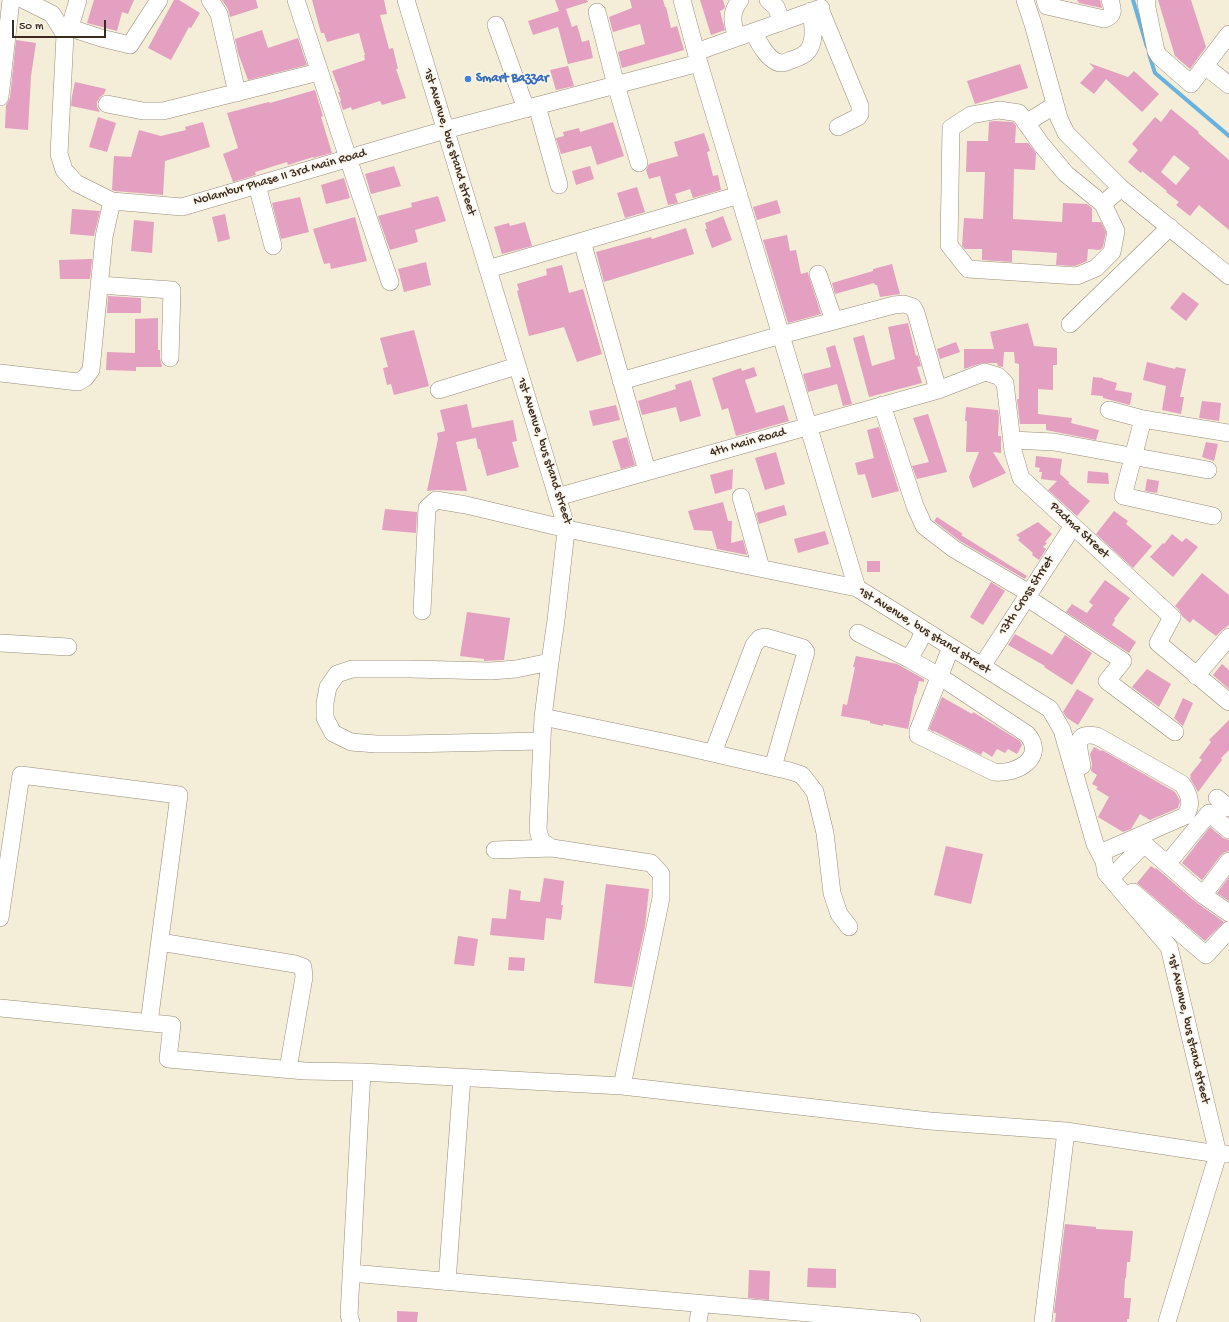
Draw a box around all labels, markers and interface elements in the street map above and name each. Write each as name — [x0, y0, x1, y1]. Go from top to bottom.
scale bar — [14, 12, 108, 38]
text: 50 m — [19, 20, 44, 34]
street label: 1st Avenue, bus stand street — [419, 67, 479, 217]
place label: Smart Bazzar — [476, 71, 549, 87]
marker: Smart Bazzar — [463, 74, 473, 84]
street label: Nolambur Phase II 3rd Main Road — [192, 146, 368, 210]
street label: 1st Avenue, bus stand street — [513, 376, 575, 526]
street label: 4th Main Road — [708, 425, 788, 461]
street label: Padma Street — [1046, 499, 1112, 563]
street label: 13th Cross Strret — [996, 554, 1058, 638]
street label: 1st Avenue, bus stand street — [855, 584, 993, 678]
street label: 1st Avenue, bus stand street — [1163, 953, 1213, 1105]

